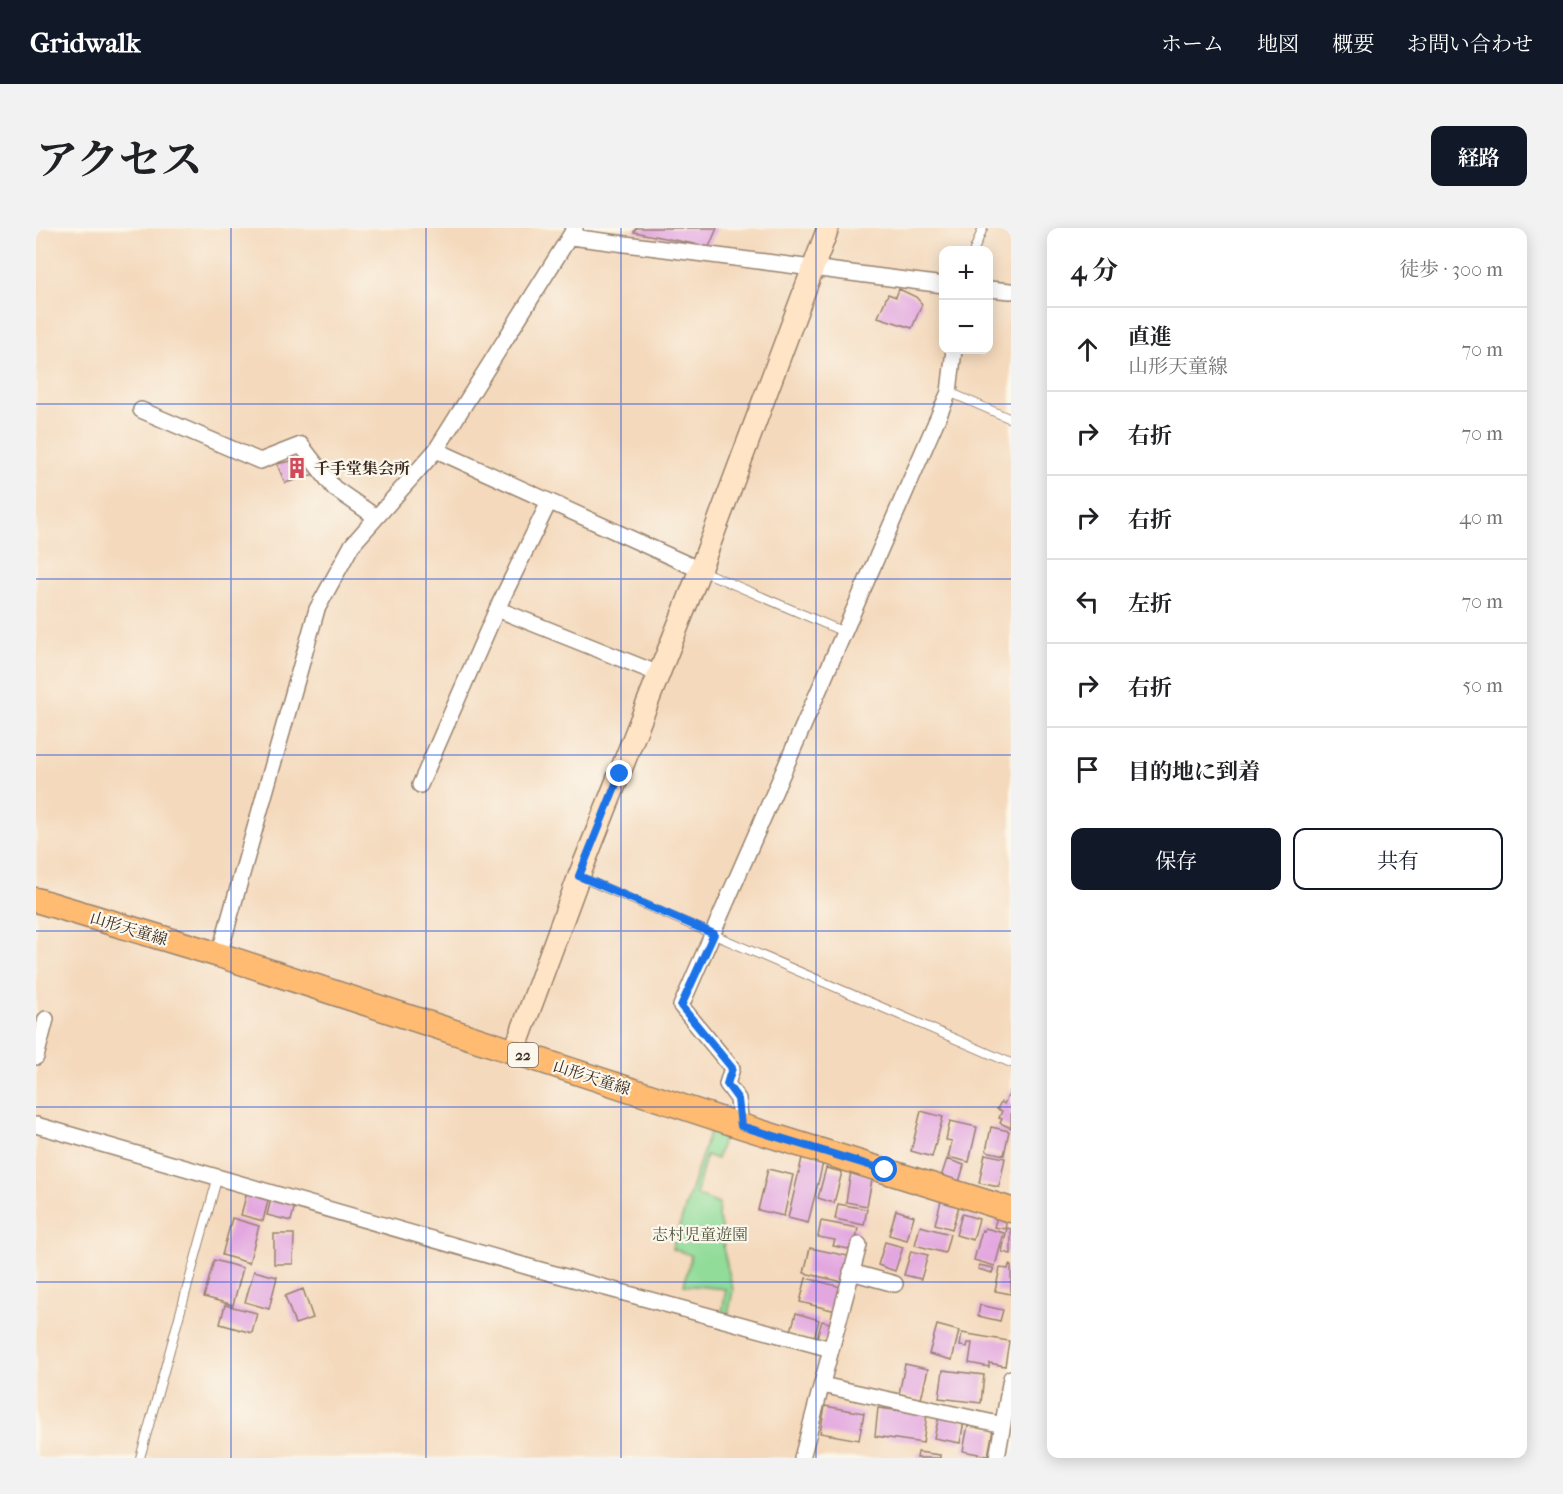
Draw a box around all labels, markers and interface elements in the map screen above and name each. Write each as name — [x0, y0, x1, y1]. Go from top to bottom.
text: Gridwalk — [30, 26, 141, 59]
text: ホーム — [1161, 32, 1224, 56]
text: 地図 — [1257, 32, 1299, 56]
text: 概要 — [1332, 32, 1374, 56]
text: お問い合わせ — [1407, 32, 1533, 56]
button: 経路 — [1431, 126, 1527, 186]
text: アクセス — [36, 136, 203, 185]
map controls — [939, 246, 993, 354]
button: + — [939, 246, 993, 300]
text: 4 分 — [1071, 255, 1118, 286]
text: 徒歩 · 300 m — [1399, 258, 1503, 281]
button: − — [939, 300, 993, 354]
text: 直進 — [1128, 324, 1172, 350]
icon: ahead — [1071, 333, 1104, 366]
text: 70 m — [1461, 338, 1503, 361]
text: 山形天童線 — [1128, 355, 1228, 378]
icon: right — [1071, 417, 1104, 450]
text: 70 m — [1461, 422, 1503, 445]
text: 右折 — [1128, 423, 1172, 449]
building icon: 千手堂集会所 — [285, 456, 309, 480]
place label: 千手堂集会所 — [314, 459, 410, 478]
icon: right — [1071, 501, 1104, 534]
text: 40 m — [1459, 506, 1503, 529]
text: 右折 — [1128, 507, 1172, 533]
icon: left — [1071, 585, 1104, 618]
text: 70 m — [1461, 590, 1503, 613]
text: 左折 — [1128, 591, 1172, 617]
icon: right — [1071, 669, 1104, 702]
text: 50 m — [1462, 674, 1503, 697]
text: 右折 — [1128, 675, 1172, 701]
icon: arrive — [1071, 753, 1104, 786]
text: 目的地に到着 — [1128, 759, 1260, 785]
route end — [606, 760, 632, 786]
button: 保存 — [1071, 828, 1281, 890]
button: 共有 — [1293, 828, 1503, 890]
street label: 山形天童線 — [88, 908, 170, 949]
road number: 22 — [508, 1043, 538, 1067]
street label: 山形天童線 — [551, 1056, 633, 1099]
route start — [871, 1156, 897, 1182]
park label: 志村児童遊園 — [652, 1225, 748, 1244]

